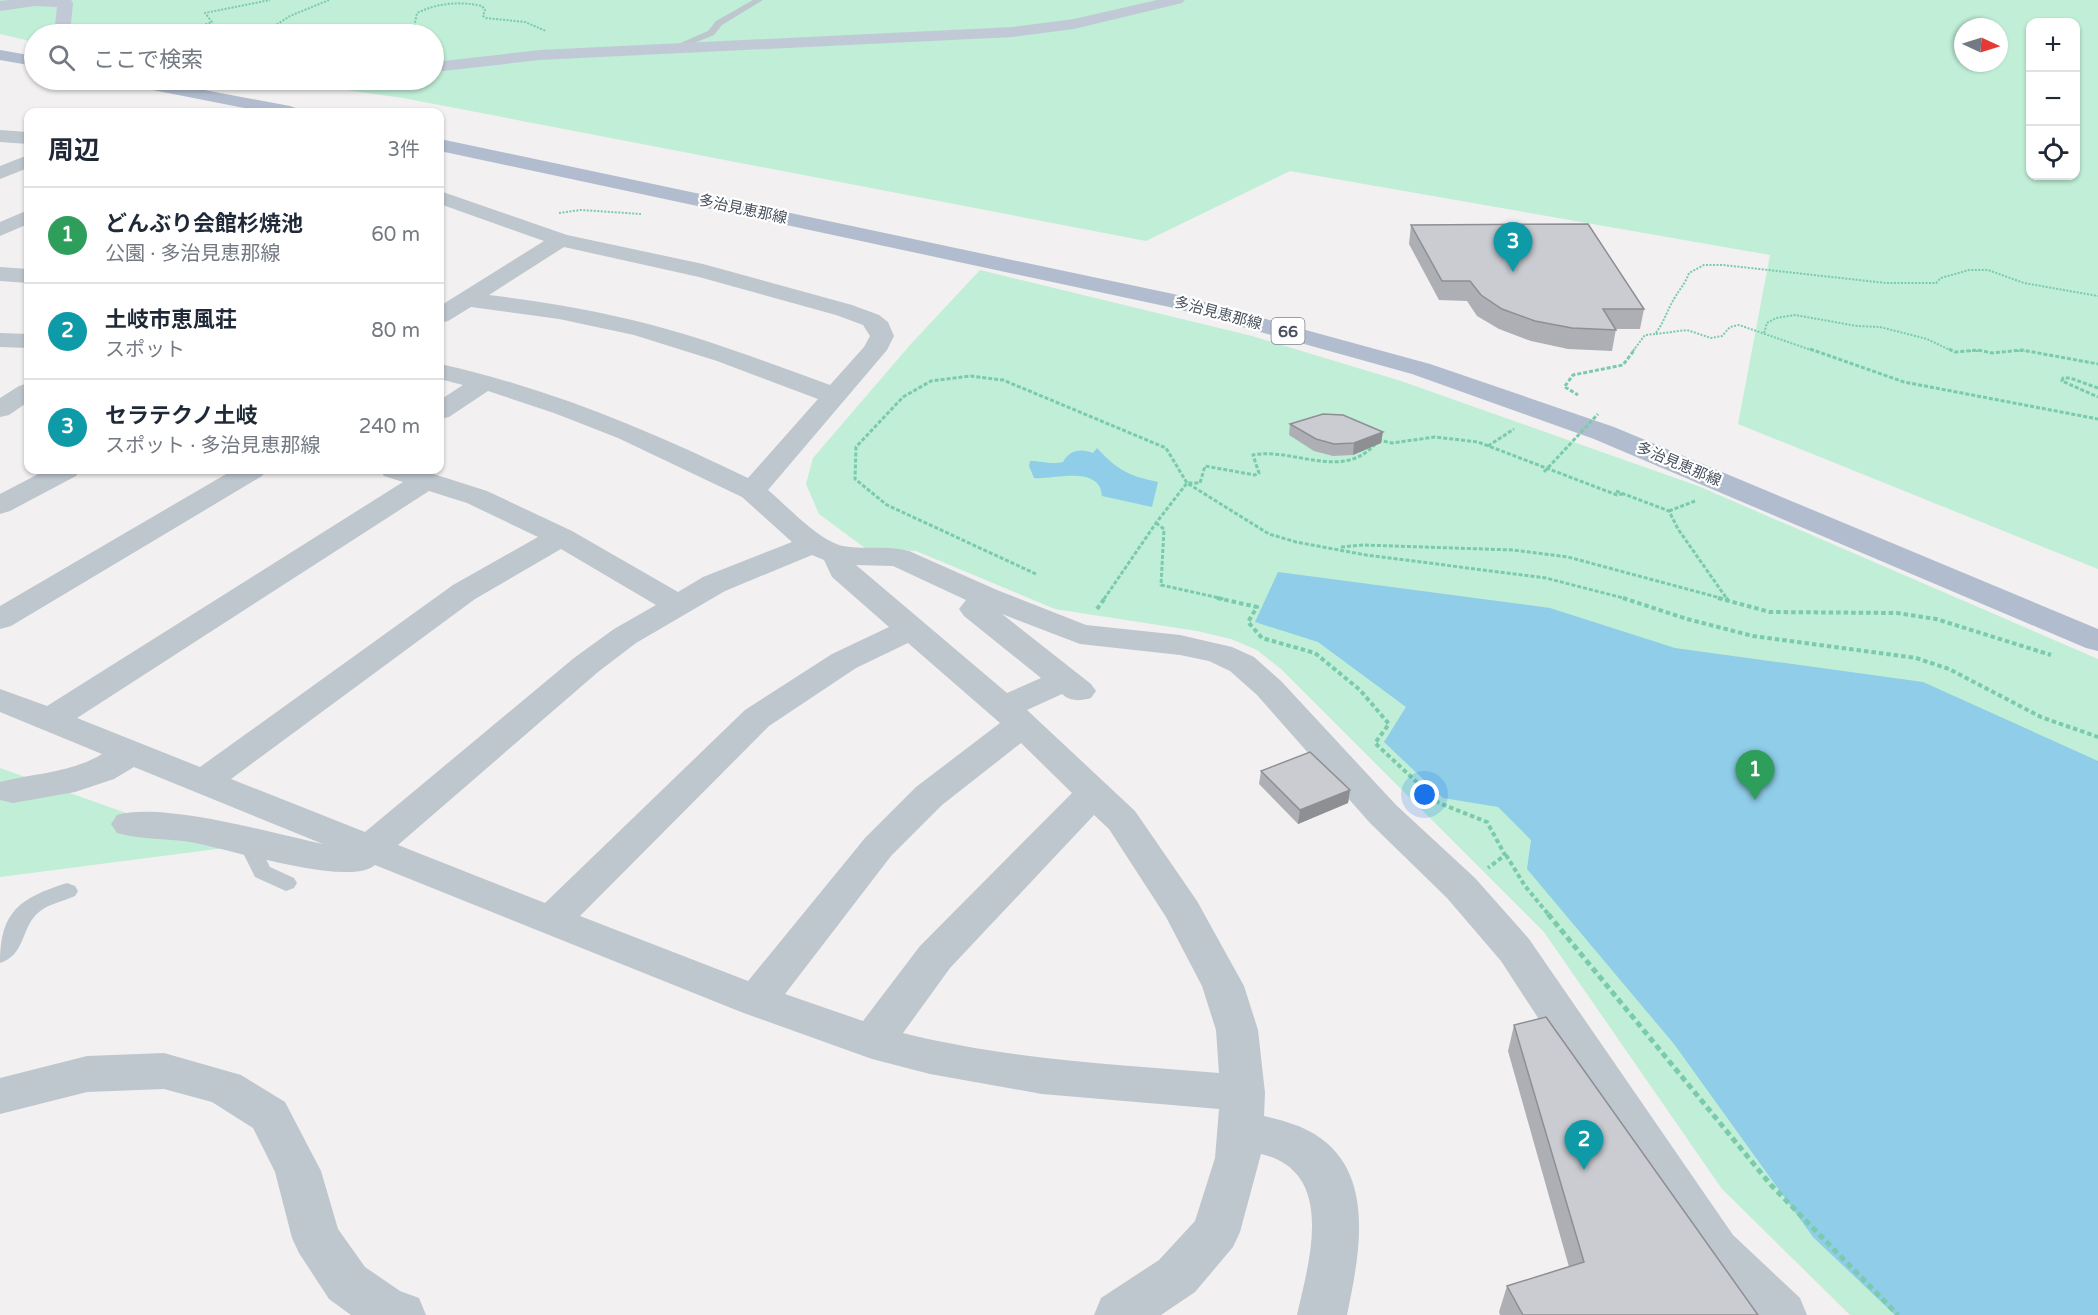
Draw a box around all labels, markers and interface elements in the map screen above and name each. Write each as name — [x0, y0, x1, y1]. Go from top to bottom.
north arrow — [1954, 18, 2008, 72]
map controls — [2026, 18, 2080, 180]
button: + — [2026, 18, 2080, 72]
search box — [24, 24, 444, 90]
icon: search — [45, 41, 78, 74]
text: ここで検索 — [93, 47, 203, 73]
button: − — [2026, 72, 2080, 126]
button: locate — [2026, 126, 2080, 180]
text: 周辺 — [48, 135, 100, 166]
text: 3件 — [387, 138, 420, 162]
street label: 多治見恵那線 — [697, 191, 789, 227]
text: どんぶり会館杉焼池 — [105, 211, 303, 237]
pin: 3 — [1494, 222, 1532, 272]
text: 1 — [61, 223, 74, 247]
text: 60 m — [371, 223, 420, 247]
text: 公園 · 多治見恵那線 — [105, 242, 281, 266]
street label: 多治見恵那線 — [1172, 293, 1264, 333]
text: 土岐市恵風荘 — [105, 307, 237, 333]
road number: 66 — [1272, 318, 1304, 344]
text: 2 — [61, 319, 74, 343]
text: 80 m — [371, 319, 420, 343]
text: スポット — [105, 338, 185, 362]
text: セラテクノ土岐 — [105, 403, 258, 429]
text: 3 — [61, 415, 74, 439]
text: 240 m — [359, 415, 420, 439]
text: スポット · 多治見恵那線 — [105, 434, 321, 458]
street label: 多治見恵那線 — [1634, 438, 1724, 490]
pin: 1 — [1736, 750, 1774, 800]
your location — [1410, 780, 1439, 809]
pin: 2 — [1564, 1120, 1604, 1170]

